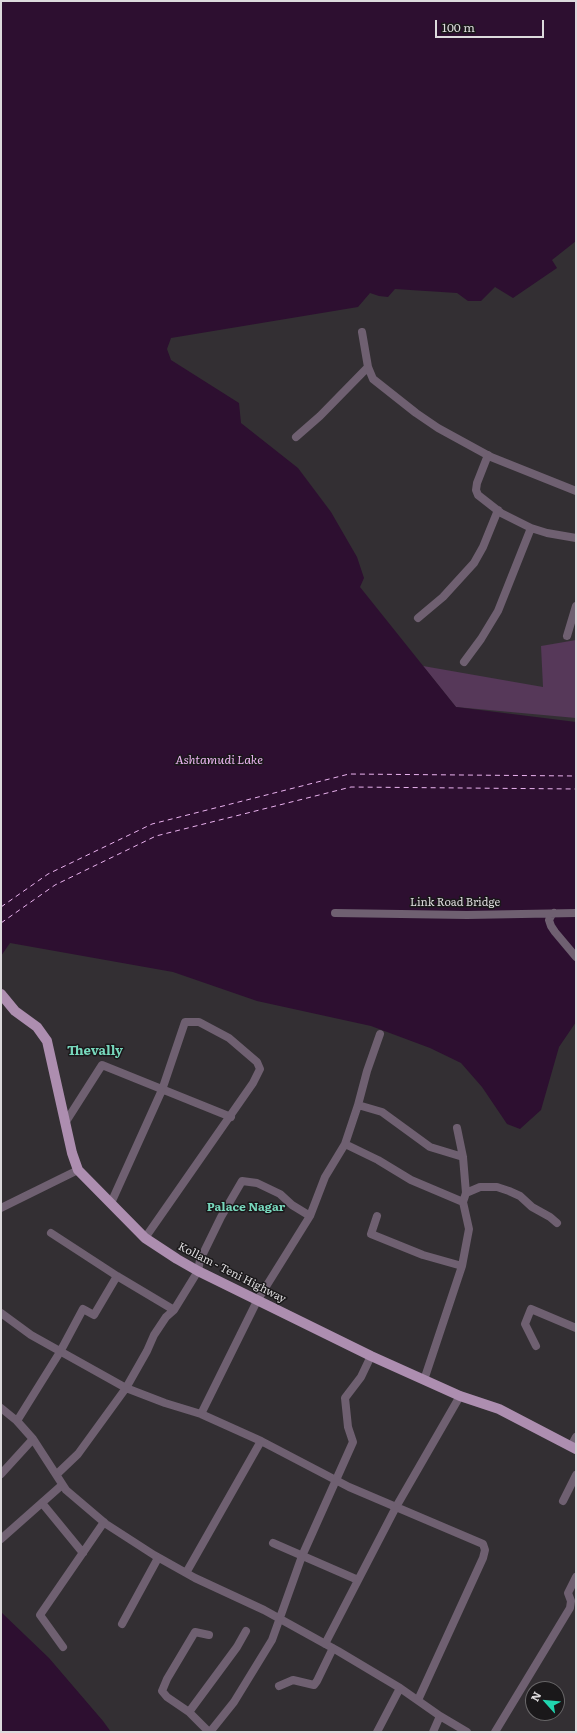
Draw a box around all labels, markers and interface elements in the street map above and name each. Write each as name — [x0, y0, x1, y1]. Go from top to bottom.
scale bar — [437, 12, 546, 38]
text: 100 m — [442, 18, 475, 36]
water label: Ashtamudi Lake — [175, 753, 263, 767]
street label: Link Road Bridge — [410, 896, 500, 910]
district label: Thevally — [67, 1043, 123, 1059]
district label: Palace Nagar — [207, 1200, 285, 1214]
street label: Kollam - Teni Highway — [176, 1240, 288, 1306]
north arrow — [525, 1681, 565, 1721]
text: N — [526, 1688, 544, 1704]

